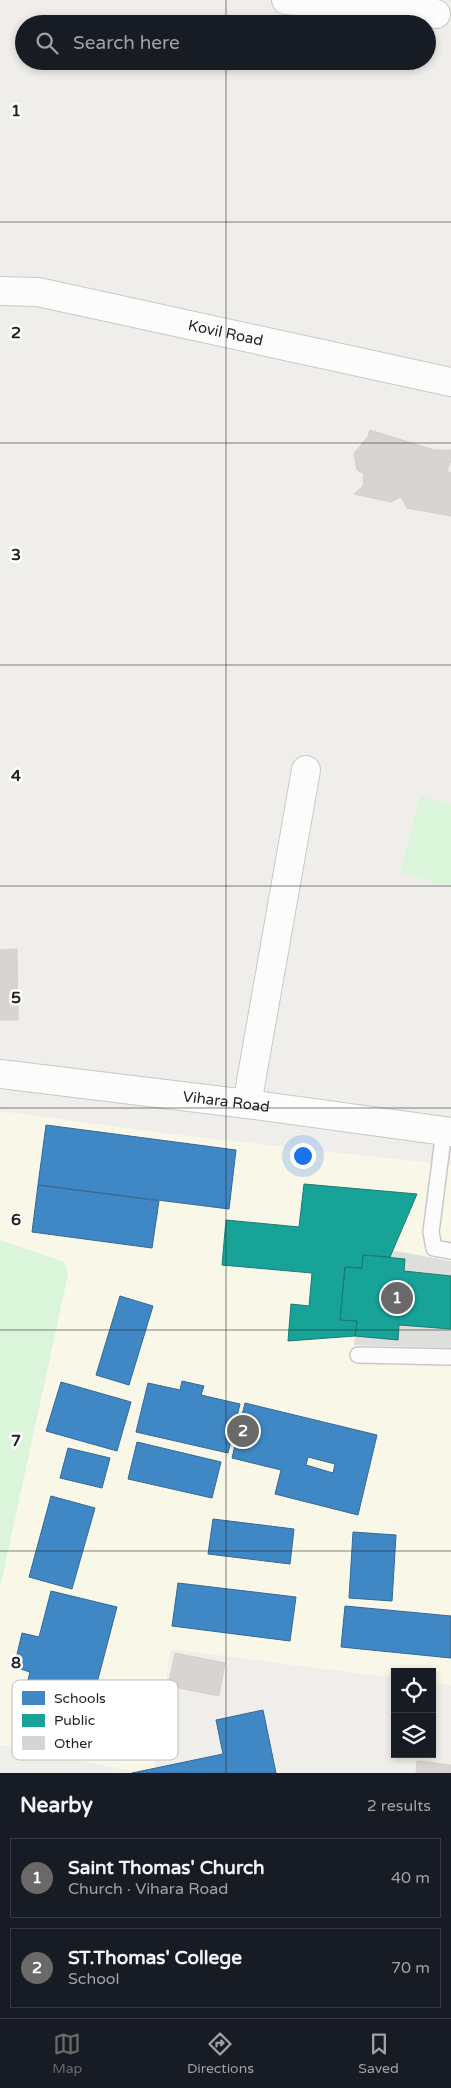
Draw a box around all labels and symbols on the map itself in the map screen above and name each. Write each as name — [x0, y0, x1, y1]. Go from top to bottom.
text: 1 — [11, 101, 21, 121]
street label: Kovil Road — [186, 316, 265, 350]
text: 2 — [11, 323, 21, 343]
text: 3 — [11, 545, 21, 565]
text: 4 — [11, 766, 21, 786]
text: 5 — [11, 988, 21, 1008]
street label: Vihara Road — [182, 1087, 271, 1116]
your location — [290, 1143, 316, 1169]
text: 6 — [11, 1210, 21, 1230]
pin: 1 — [381, 1279, 413, 1317]
pin: 2 — [227, 1412, 259, 1450]
text: 7 — [11, 1431, 21, 1451]
text: 8 — [11, 1653, 21, 1673]
legend — [12, 1680, 178, 1760]
text: Schools — [54, 1690, 106, 1707]
text: Public — [54, 1712, 95, 1729]
text: Other — [54, 1735, 93, 1752]

